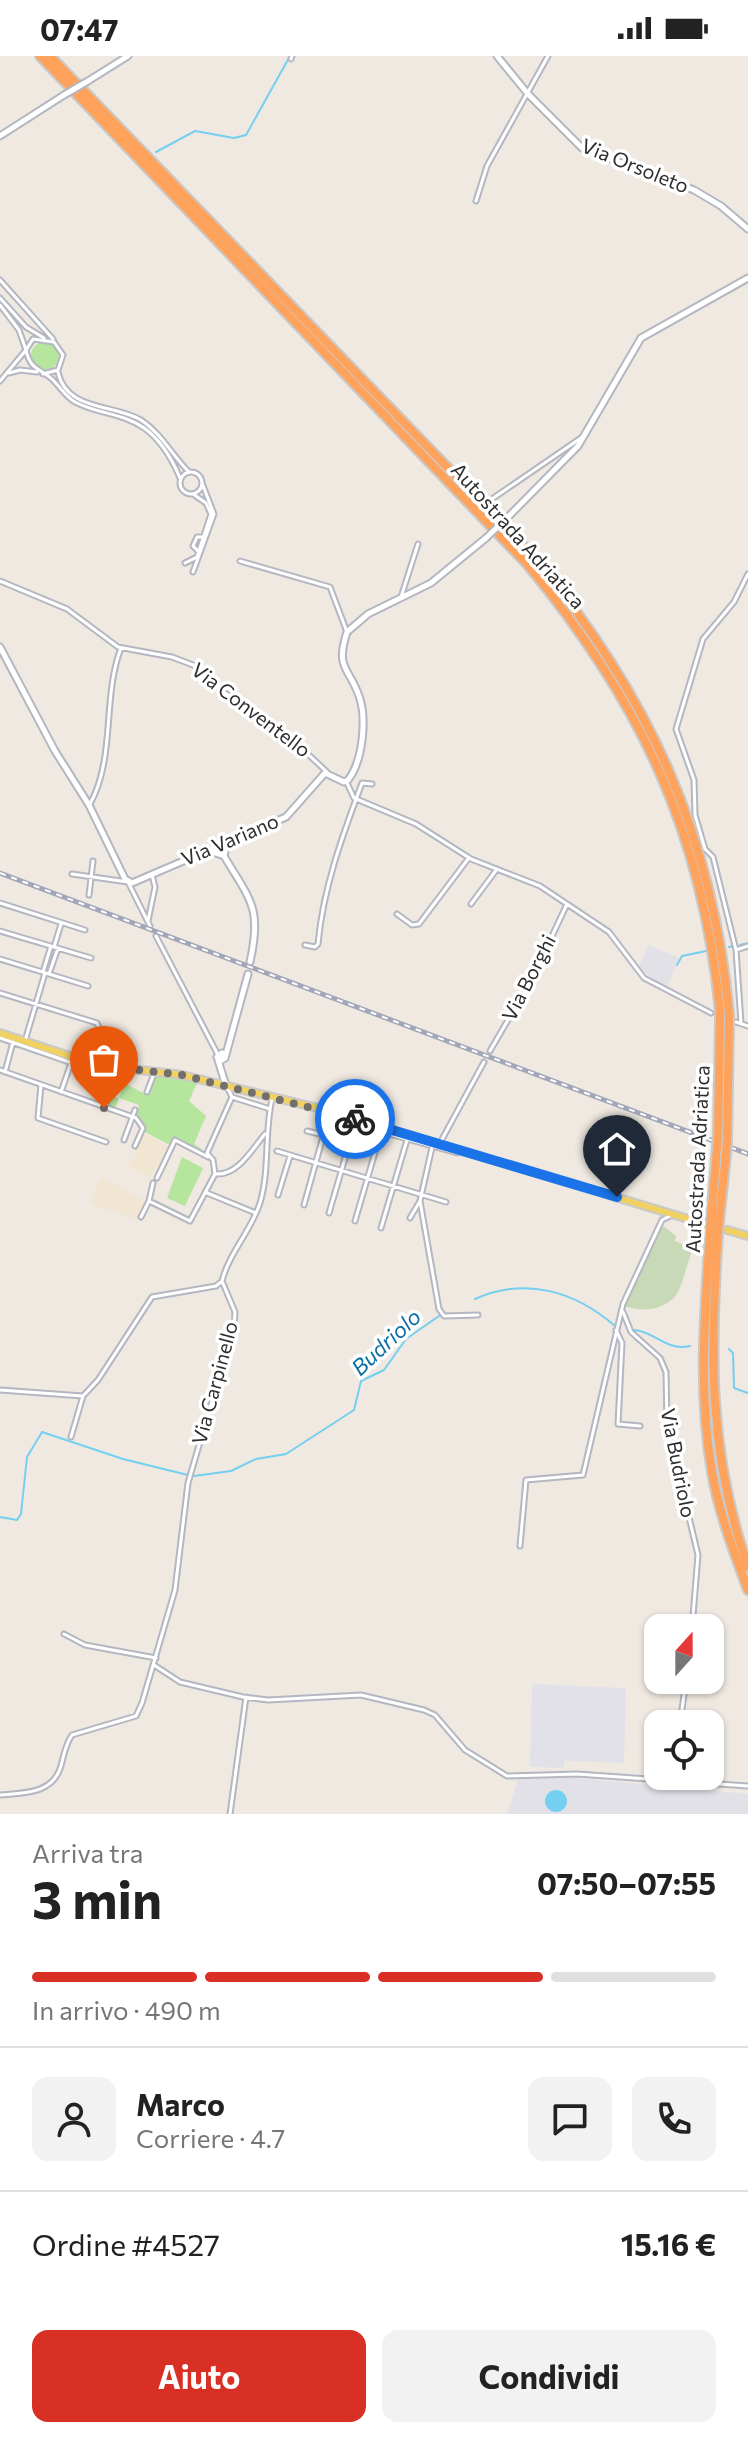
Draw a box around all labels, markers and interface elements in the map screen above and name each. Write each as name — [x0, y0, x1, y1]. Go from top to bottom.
text: 07:47 — [40, 10, 118, 47]
street label: Via Orsoleto — [578, 133, 693, 197]
street label: Autostrada Adriatica — [447, 457, 591, 613]
street label: Via Conventello — [187, 657, 316, 762]
street label: Via Variano — [177, 808, 282, 870]
street label: Via Borghi — [496, 930, 560, 1025]
pin — [70, 1026, 138, 1108]
icon: bag — [82, 1038, 126, 1082]
street label: Autostrada Adriatica — [680, 1064, 714, 1253]
courier — [315, 1079, 395, 1159]
icon: bike — [333, 1097, 377, 1141]
pin — [583, 1115, 651, 1197]
icon: home — [595, 1127, 639, 1171]
water label: Budriolo — [345, 1303, 426, 1381]
street label: Via Carpinello — [186, 1319, 242, 1447]
street label: Via Budriolo — [657, 1406, 701, 1520]
north arrow — [644, 1614, 724, 1694]
map controls — [644, 1614, 724, 1790]
button: locate — [644, 1710, 724, 1790]
text: Arriva tra — [32, 1837, 143, 1868]
text: 07:50–07:55 — [537, 1864, 716, 1901]
text: 3 min — [32, 1866, 162, 1930]
text: In arrivo · 490 m — [32, 1994, 221, 2025]
button: person — [32, 2077, 116, 2161]
button: chat — [528, 2077, 612, 2161]
button: phone — [632, 2077, 716, 2161]
text: Marco — [136, 2085, 225, 2122]
text: Corriere · 4.7 — [136, 2122, 285, 2153]
text: Ordine #4527 — [32, 2225, 220, 2262]
text: 15.16 € — [621, 2225, 716, 2262]
button: Aiuto — [32, 2330, 366, 2422]
button: Condividi — [382, 2330, 716, 2422]

